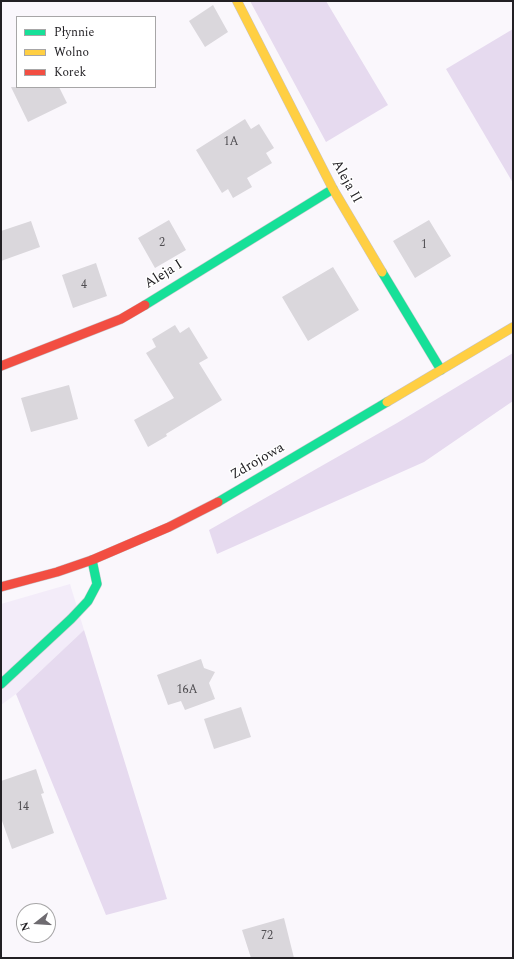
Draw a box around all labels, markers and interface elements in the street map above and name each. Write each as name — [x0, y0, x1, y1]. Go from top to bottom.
legend — [16, 16, 156, 88]
text: Płynnie — [54, 23, 94, 42]
text: Wolno — [54, 43, 89, 62]
text: Korek — [54, 63, 86, 82]
house number: 1A — [224, 136, 238, 150]
street label: Aleja II — [327, 157, 365, 207]
house number: 2 — [159, 237, 165, 251]
house number: 1 — [421, 239, 427, 253]
street label: Aleja I — [142, 257, 186, 293]
house number: 4 — [81, 279, 87, 293]
street label: Zdrojowa — [228, 440, 288, 484]
house number: 16A — [177, 684, 197, 698]
house number: 14 — [17, 801, 29, 815]
north arrow — [16, 903, 56, 943]
text: N — [16, 920, 34, 933]
house number: 72 — [261, 930, 273, 944]

